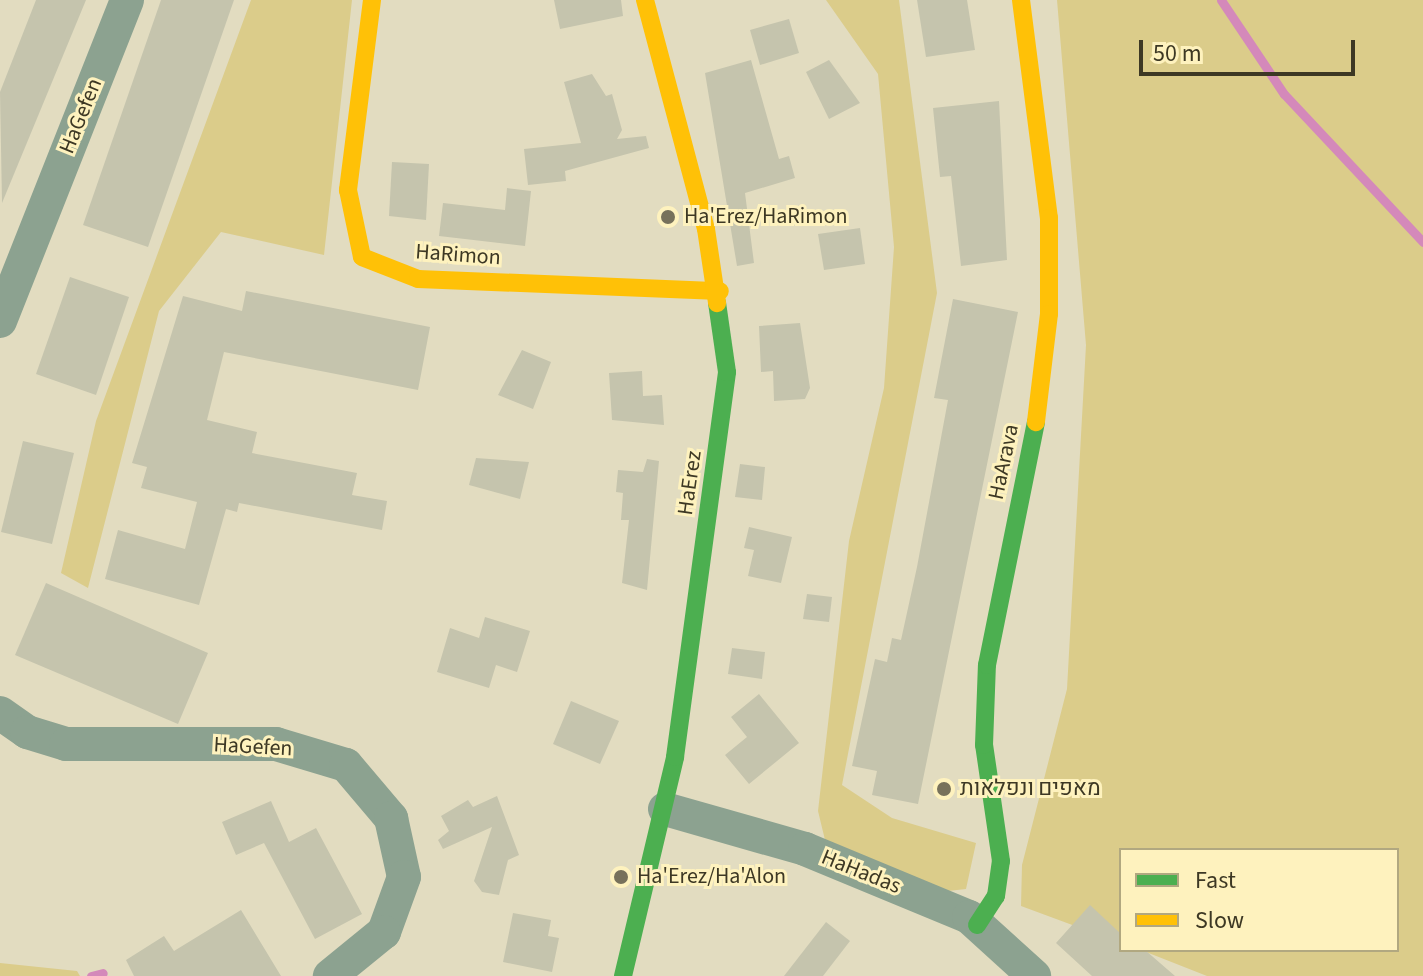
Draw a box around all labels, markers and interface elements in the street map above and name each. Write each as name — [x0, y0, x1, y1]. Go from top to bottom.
scale bar — [1143, 24, 1359, 74]
text: 50 m — [1153, 36, 1202, 71]
street label: HaGefen — [54, 74, 108, 158]
place label: Ha'Erez/HaRimon — [684, 204, 847, 230]
marker: Ha'Erez/HaRimon — [659, 208, 677, 226]
street label: HaRimon — [414, 239, 502, 271]
street label: HaArava — [983, 422, 1025, 502]
street label: HaErez — [672, 449, 708, 517]
street label: HaGefen — [213, 732, 293, 762]
place label: מאפים ונפלאות — [960, 776, 1101, 802]
marker: מאפים ונפלאות — [935, 780, 953, 798]
street label: HaHadas — [817, 844, 905, 900]
legend — [1119, 848, 1399, 952]
text: Fast — [1195, 863, 1236, 898]
place label: Ha'Erez/Ha'Alon — [637, 864, 786, 890]
marker: Ha'Erez/Ha'Alon — [612, 868, 630, 886]
text: Slow — [1195, 903, 1244, 938]

